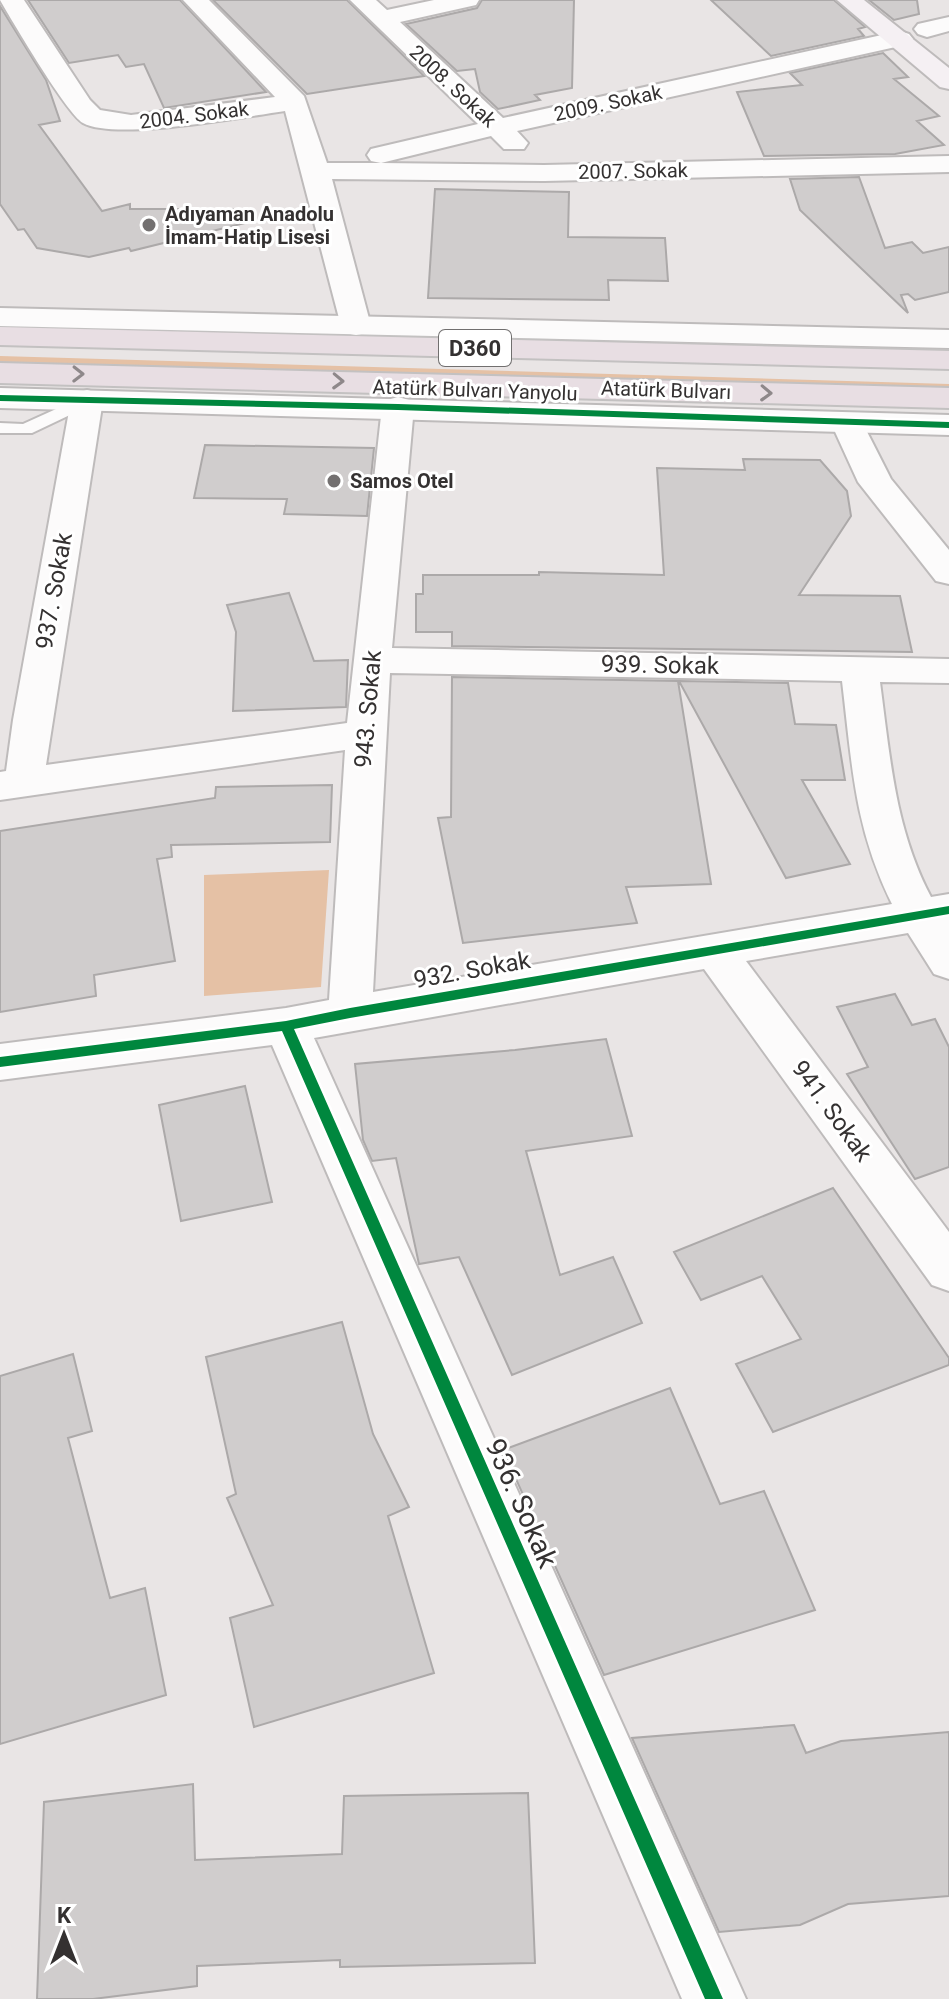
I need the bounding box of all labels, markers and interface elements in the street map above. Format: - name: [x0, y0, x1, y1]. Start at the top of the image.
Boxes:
- street label: 2008. Sokak: [405, 40, 502, 133]
- street label: 2009. Sokak: [552, 80, 665, 126]
- street label: 2004. Sokak: [138, 96, 251, 134]
- street label: 2007. Sokak: [578, 158, 689, 184]
- place label: Adıyaman Anadolu İmam-Hatip Lisesi: [165, 202, 334, 249]
- marker: Adıyaman Anadolu İmam-Hatip Lisesi: [140, 216, 158, 234]
- road number: D360: [439, 330, 511, 366]
- one-way arrow: [72, 366, 85, 383]
- one-way arrow: [332, 373, 345, 390]
- street label: Atatürk Bulvarı Yanyolu: [372, 374, 578, 406]
- street label: Atatürk Bulvarı: [600, 376, 732, 404]
- one-way arrow: [760, 384, 773, 402]
- place label: Samos Otel: [350, 469, 454, 493]
- marker: Samos Otel: [325, 472, 343, 490]
- street label: 937. Sokak: [30, 530, 78, 652]
- street label: 943. Sokak: [349, 648, 387, 769]
- street label: 939. Sokak: [601, 650, 720, 680]
- street label: 932. Sokak: [411, 946, 533, 994]
- street label: 941. Sokak: [786, 1055, 879, 1168]
- street label: 936. Sokak: [478, 1434, 565, 1574]
- north arrow: [24, 1895, 104, 1975]
- text: K: [57, 1903, 72, 1928]

